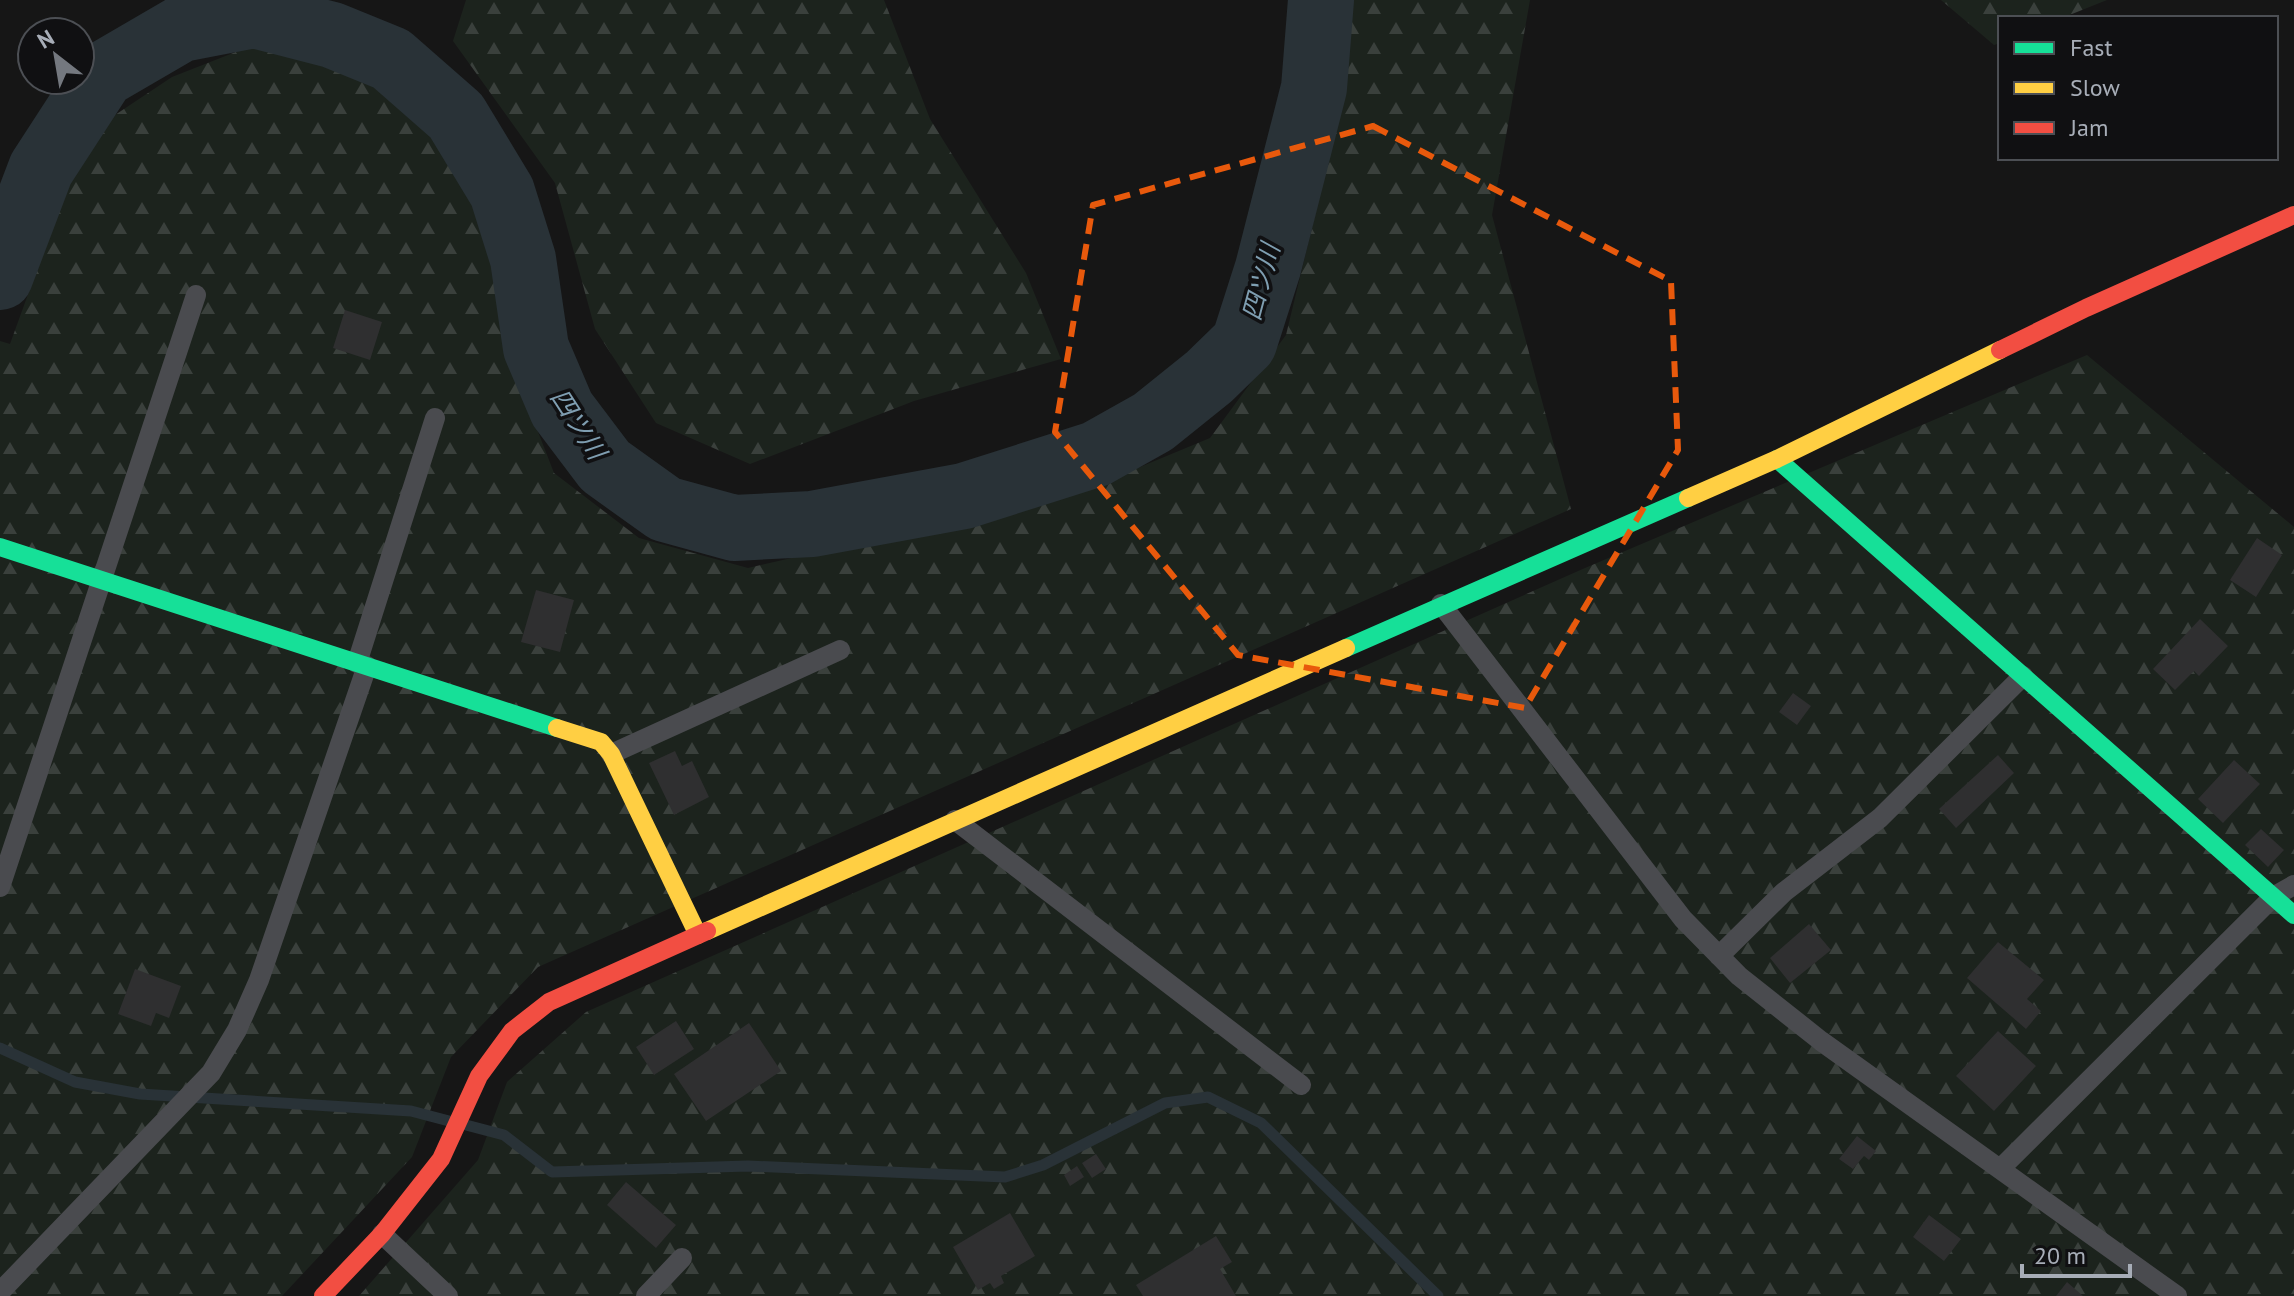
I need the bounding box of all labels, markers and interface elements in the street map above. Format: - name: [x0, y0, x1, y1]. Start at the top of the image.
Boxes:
- north arrow: [16, 16, 96, 96]
- legend: [1998, 16, 2278, 160]
- text: N: [32, 23, 59, 55]
- text: Fast: [2070, 32, 2113, 63]
- text: Slow: [2070, 72, 2120, 103]
- text: Jam: [2069, 112, 2108, 143]
- water label: 四ツ川: [1234, 237, 1287, 324]
- water label: 四ツ川: [543, 382, 615, 468]
- scale bar: [2022, 1228, 2130, 1278]
- text: 20 m: [2034, 1240, 2086, 1271]

